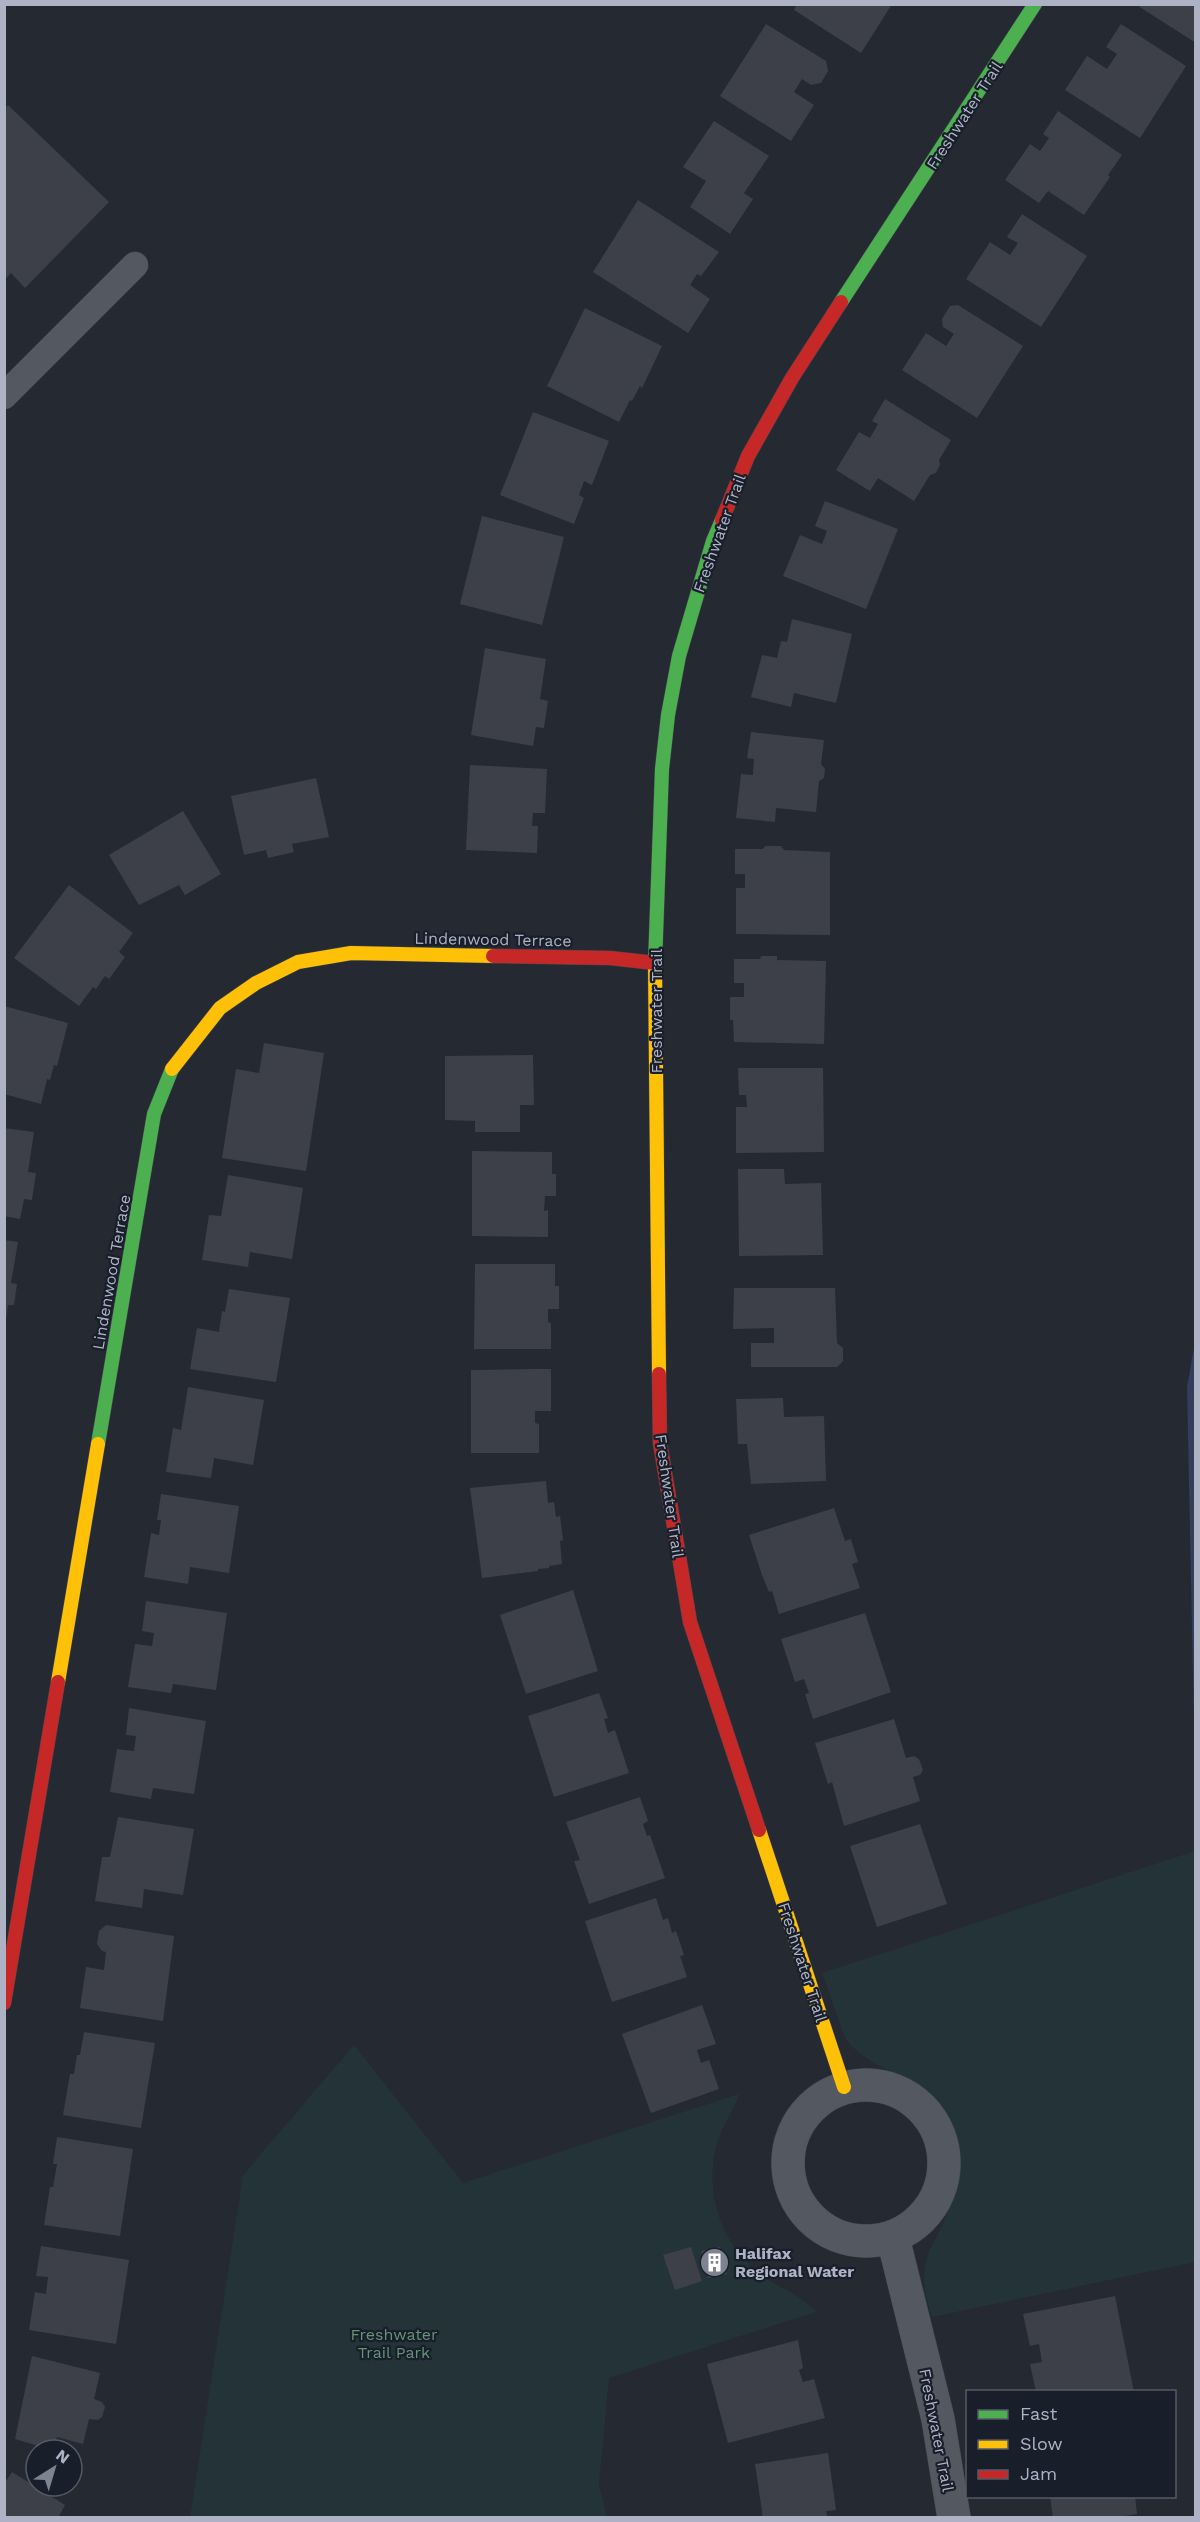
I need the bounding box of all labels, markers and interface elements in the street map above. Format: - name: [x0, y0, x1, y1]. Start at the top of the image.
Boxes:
- street label: Freshwater Trail: [922, 58, 1006, 173]
- street label: Freshwater Trail: [689, 471, 750, 595]
- street label: Lindenwood Terrace: [414, 929, 572, 950]
- street label: Freshwater Trail: [647, 948, 666, 1073]
- street label: Lindenwood Terrace: [88, 1193, 135, 1351]
- street label: Freshwater Trail: [651, 1433, 688, 1559]
- street label: Freshwater Trail: [774, 1900, 831, 2025]
- place label: Halifax Regional Water: [735, 2244, 854, 2281]
- building icon: Halifax Regional Water: [698, 2246, 730, 2278]
- park label: Freshwater Trail Park: [350, 2325, 438, 2362]
- street label: Freshwater Trail: [915, 2367, 958, 2493]
- legend: [966, 2390, 1176, 2498]
- text: Fast: [1020, 2403, 1058, 2424]
- text: Slow: [1020, 2433, 1063, 2454]
- north arrow: [24, 2438, 84, 2498]
- text: N: [52, 2445, 73, 2468]
- text: Jam: [1020, 2463, 1057, 2484]

